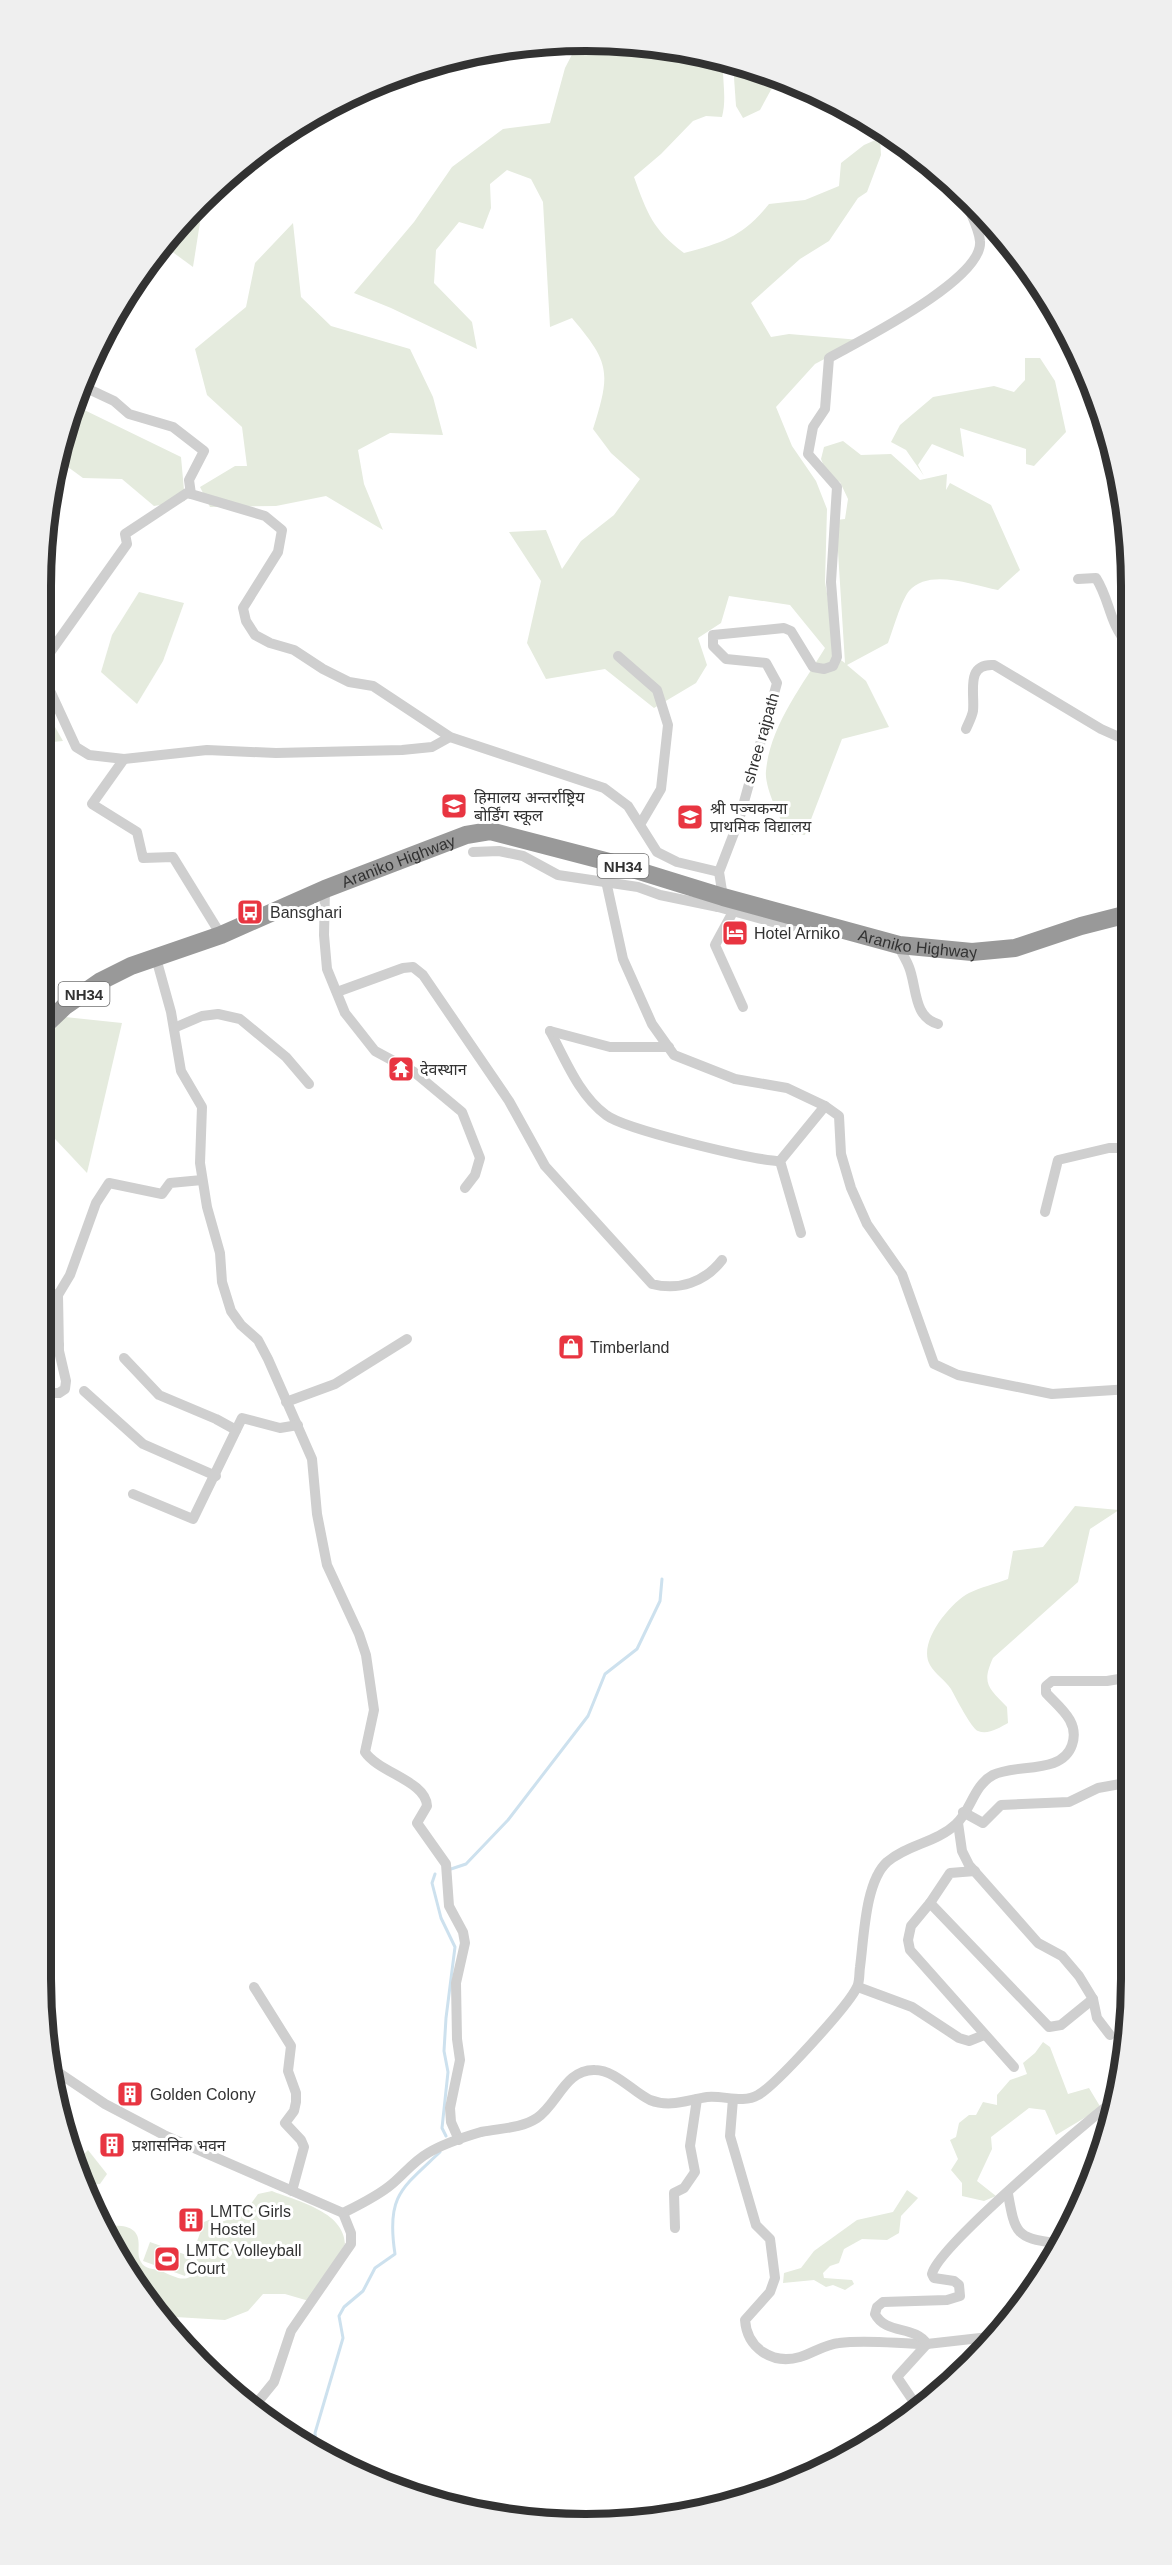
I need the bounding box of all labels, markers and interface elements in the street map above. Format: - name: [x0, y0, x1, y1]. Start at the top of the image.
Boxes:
- street label: shree rajpath: [740, 691, 782, 785]
- place label: हिमालय अन्तर्राष्ट्रिय बोर्डिंग स्कूल: [474, 788, 585, 826]
- school or university icon: हिमालय अन्तर्राष्ट्रिय बोर्डिंग स्कूल: [439, 791, 469, 821]
- place label: श्री पञ्चकन्या प्राथमिक विद्यालय: [710, 800, 812, 835]
- school or university icon: श्री पञ्चकन्या प्राथमिक विद्यालय: [675, 802, 705, 832]
- street label: Araniko Highway: [339, 832, 457, 890]
- road number: NH34: [598, 854, 648, 878]
- bus stop icon: Bansghari: [235, 897, 265, 927]
- place label: Bansghari: [270, 904, 342, 921]
- hotel icon: Hotel Arniko: [720, 918, 750, 948]
- place label: Hotel Arniko: [754, 925, 840, 942]
- street label: Araniko Highway: [857, 926, 978, 961]
- road number: NH34: [58, 982, 110, 1006]
- temple icon: देवस्थान: [386, 1054, 416, 1084]
- place label: देवस्थान: [420, 1060, 468, 1078]
- shop icon: Timberland: [556, 1332, 586, 1362]
- place label: Timberland: [590, 1339, 669, 1356]
- building icon: Golden Colony: [115, 2079, 145, 2109]
- place label: Golden Colony: [150, 2086, 256, 2103]
- building icon: प्रशासनिक भवन: [97, 2130, 127, 2160]
- place label: प्रशासनिक भवन: [132, 2137, 227, 2154]
- place label: LMTC Girls Hostel: [210, 2203, 291, 2238]
- building icon: LMTC Girls Hostel: [176, 2205, 206, 2235]
- place label: LMTC Volleyball Court: [186, 2242, 302, 2277]
- sports icon: LMTC Volleyball Court: [152, 2244, 182, 2274]

